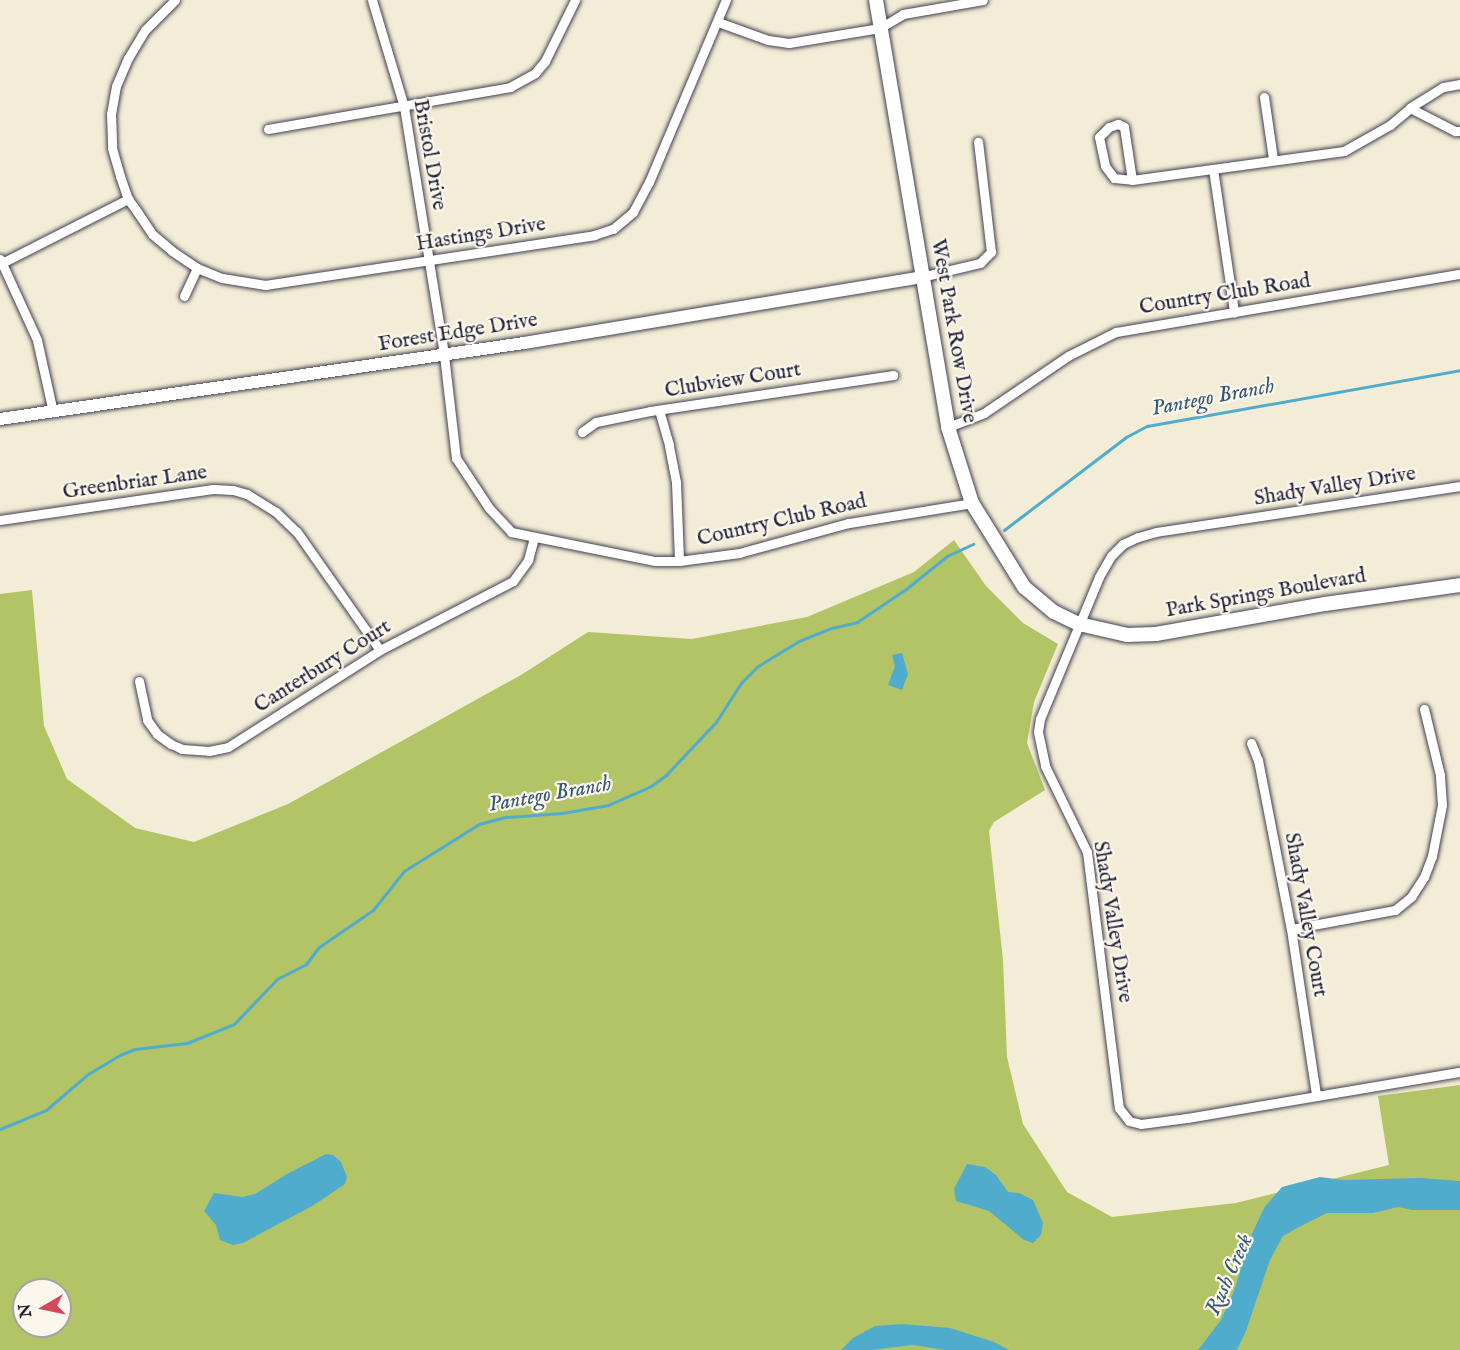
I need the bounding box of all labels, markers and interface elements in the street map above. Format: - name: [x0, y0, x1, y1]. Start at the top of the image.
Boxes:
- street label: Bristol Drive: [407, 98, 451, 212]
- street label: Hastings Drive: [414, 212, 548, 258]
- street label: West Park Row Drive: [924, 237, 982, 425]
- street label: Country Club Road: [1138, 269, 1312, 321]
- street label: Forest Edge Drive: [376, 308, 540, 358]
- street label: Clubview Court: [663, 358, 803, 404]
- water label: Pantego Branch: [1149, 373, 1277, 423]
- street label: Greenbriar Lane: [61, 460, 209, 506]
- street label: Shady Valley Drive: [1252, 462, 1418, 512]
- street label: Country Club Road: [695, 489, 869, 553]
- street label: Park Springs Boulevard: [1164, 564, 1368, 624]
- street label: Canterbury Court: [250, 615, 396, 719]
- water label: Pantego Branch: [486, 771, 614, 819]
- street label: Shady Valley Court: [1278, 831, 1332, 999]
- street label: Shady Valley Drive: [1087, 839, 1137, 1005]
- water label: Rush Creek: [1200, 1230, 1260, 1320]
- north arrow: [12, 1278, 72, 1338]
- text: N: [15, 1302, 37, 1319]

